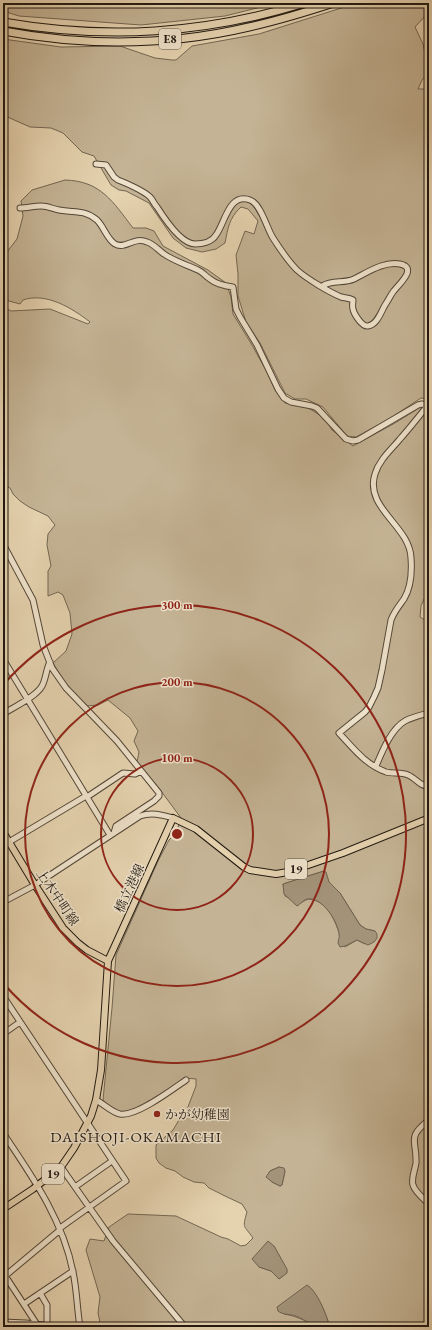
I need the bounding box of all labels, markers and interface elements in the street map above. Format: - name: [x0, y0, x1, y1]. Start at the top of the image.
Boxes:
- road number: E8: [159, 29, 181, 49]
- text: 300 m: [161, 597, 193, 613]
- text: 200 m: [161, 674, 193, 690]
- text: 100 m: [161, 750, 193, 766]
- centre of rings: [170, 827, 184, 841]
- road number: 19: [285, 859, 307, 879]
- street label: 橋立港線: [111, 861, 148, 915]
- street label: 上木中町線: [32, 866, 83, 929]
- place label: かが幼稚園: [165, 1106, 230, 1123]
- marker: かが幼稚園: [152, 1109, 162, 1119]
- district label: DAISHOJI-OKAMACHI: [50, 1127, 222, 1146]
- road number: 19: [42, 1164, 64, 1184]

